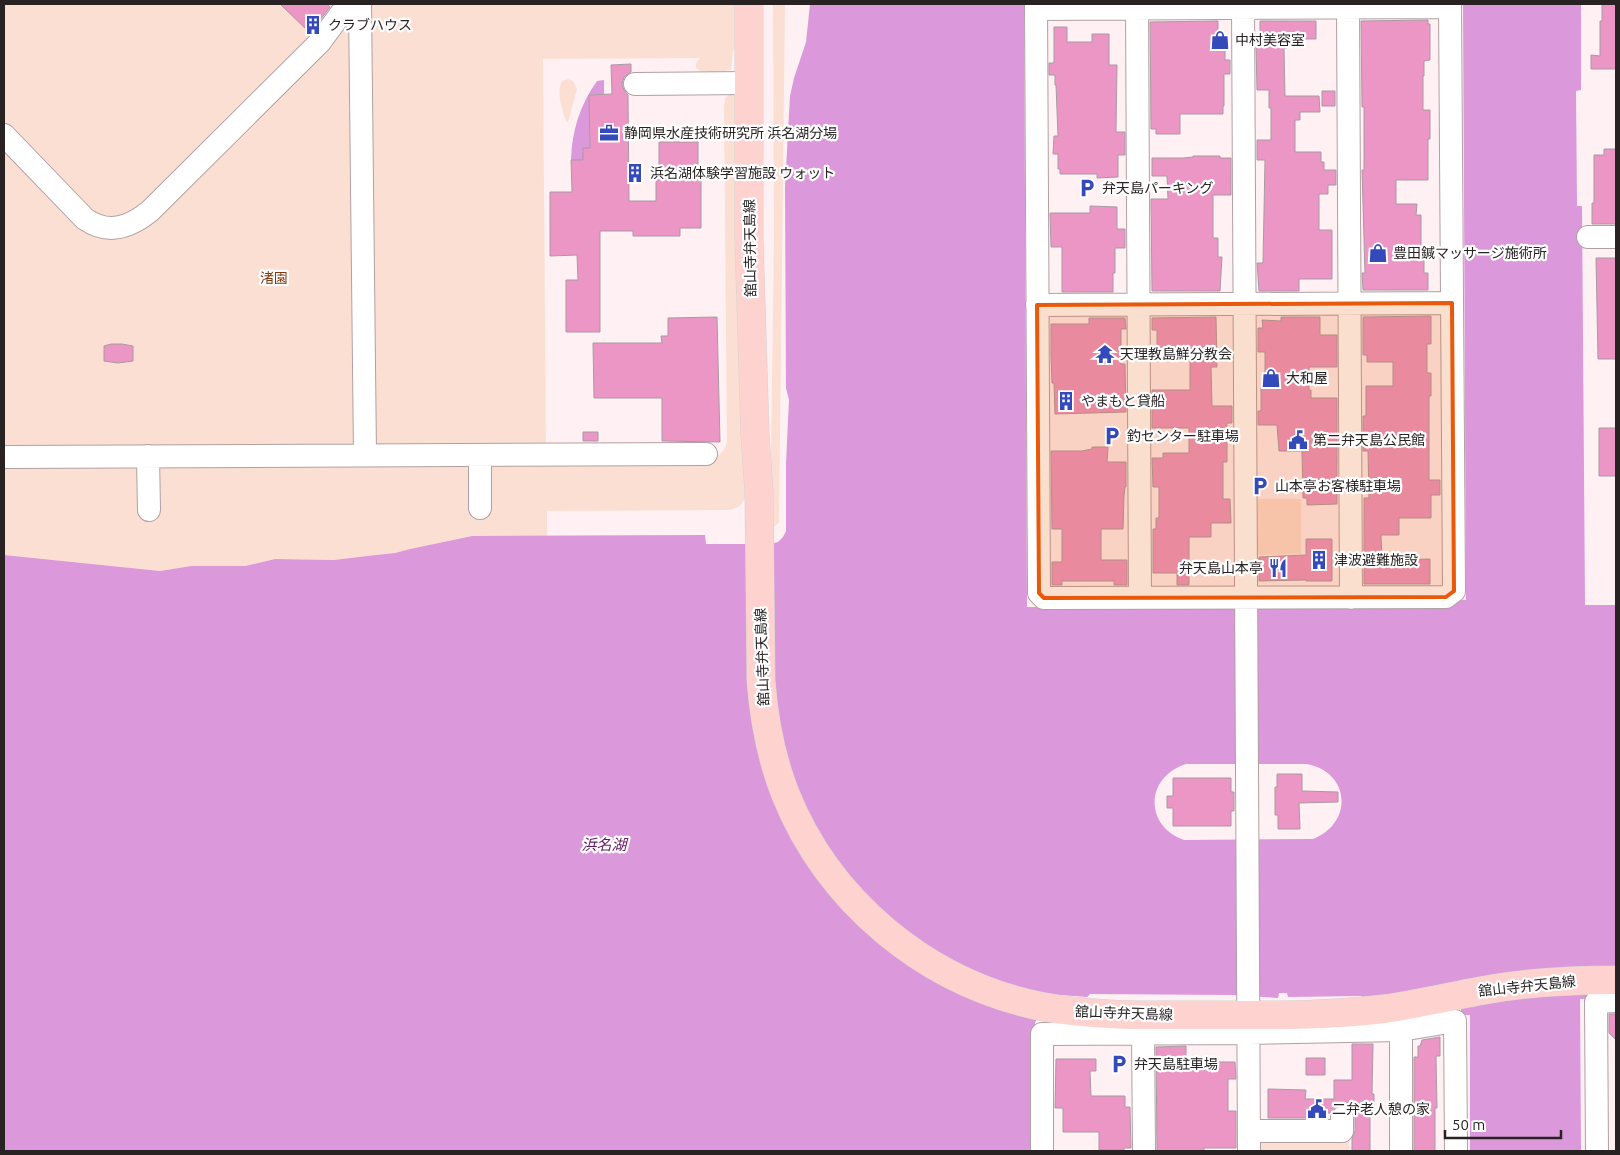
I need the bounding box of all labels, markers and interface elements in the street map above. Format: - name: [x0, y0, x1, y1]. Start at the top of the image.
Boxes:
- building icon: クラブハウス: [302, 14, 324, 36]
- place label: クラブハウス: [328, 17, 412, 33]
- shop icon: 中村美容室: [1209, 29, 1231, 51]
- place label: 中村美容室: [1235, 32, 1305, 48]
- office icon: 静岡県水産技術研究所 浜名湖分場: [598, 122, 620, 144]
- place label: 静岡県水産技術研究所 浜名湖分場: [624, 125, 837, 141]
- building icon: 浜名湖体験学習施設 ウォット: [624, 162, 646, 184]
- place label: 浜名湖体験学習施設 ウォット: [650, 165, 835, 181]
- parking icon: 弁天島パーキング: [1076, 177, 1098, 199]
- place label: 弁天島パーキング: [1102, 180, 1214, 196]
- street label: 舘山寺弁天島線: [741, 199, 759, 297]
- shop icon: 豊田鍼マッサージ施術所: [1367, 242, 1389, 264]
- place label: 豊田鍼マッサージ施術所: [1393, 245, 1547, 261]
- park label: 渚園: [260, 270, 288, 286]
- temple icon: 天理教島鮮分教会: [1094, 343, 1116, 365]
- place label: 天理教島鮮分教会: [1120, 346, 1232, 362]
- shop icon: 大和屋: [1260, 367, 1282, 389]
- place label: 大和屋: [1286, 370, 1328, 386]
- building icon: やまもと貸船: [1055, 390, 1077, 412]
- place label: やまもと貸船: [1081, 393, 1165, 409]
- parking icon: 釣センター駐車場: [1101, 425, 1123, 447]
- place label: 釣センター駐車場: [1127, 428, 1239, 444]
- public building icon: 第二弁天島公民館: [1287, 429, 1309, 451]
- place label: 第二弁天島公民館: [1313, 432, 1425, 448]
- parking icon: 山本亭お客様駐車場: [1249, 475, 1271, 497]
- place label: 山本亭お客様駐車場: [1275, 478, 1401, 494]
- building icon: 津波避難施設: [1308, 549, 1330, 571]
- place label: 津波避難施設: [1334, 552, 1418, 568]
- restaurant icon: 弁天島山本亭: [1267, 557, 1289, 579]
- place label: 弁天島山本亭: [1179, 560, 1263, 576]
- street label: 舘山寺弁天島線: [752, 608, 772, 706]
- water label: 浜名湖: [581, 836, 628, 853]
- street label: 舘山寺弁天島線: [1477, 973, 1577, 999]
- street label: 舘山寺弁天島線: [1075, 1003, 1173, 1023]
- parking icon: 弁天島駐車場: [1108, 1053, 1130, 1075]
- place label: 弁天島駐車場: [1134, 1056, 1218, 1072]
- public building icon: 二弁老人憩の家: [1306, 1098, 1328, 1120]
- place label: 二弁老人憩の家: [1332, 1101, 1430, 1117]
- scale bar: [1445, 1108, 1561, 1140]
- text: 50 m: [1452, 1116, 1485, 1133]

